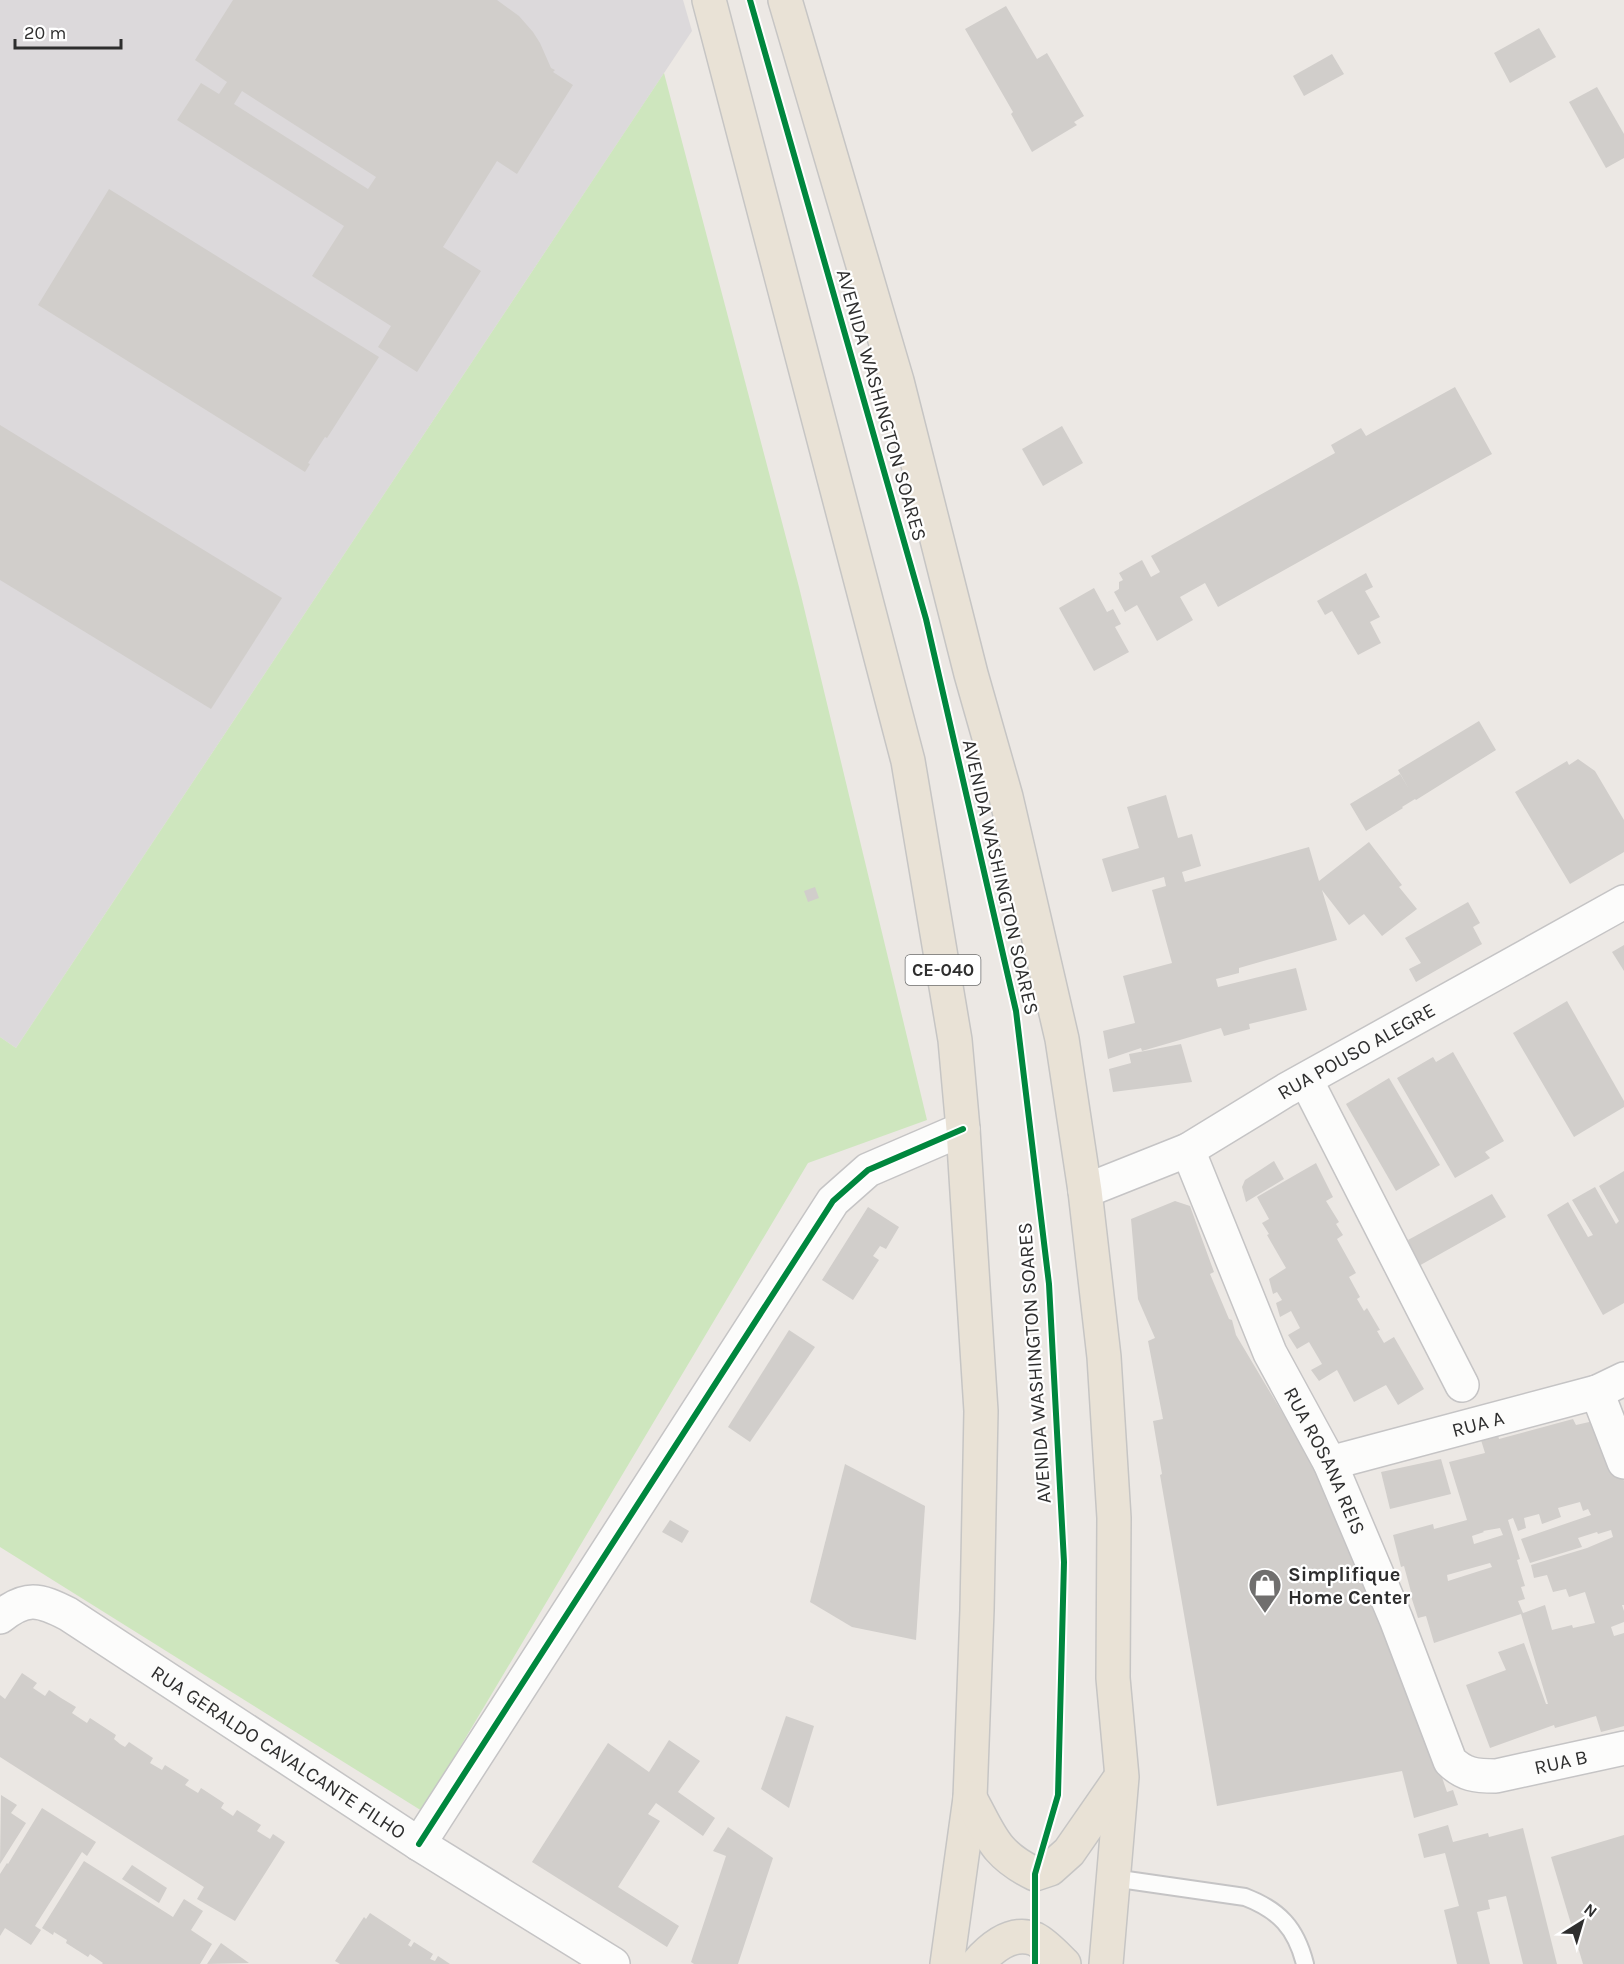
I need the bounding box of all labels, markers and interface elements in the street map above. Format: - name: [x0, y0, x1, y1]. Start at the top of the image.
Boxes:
- scale bar: [15, 12, 122, 50]
- text: 20 m: [24, 22, 66, 44]
- street label: AVENIDA WASHINGTON SOARES: [832, 266, 931, 544]
- street label: AVENIDA WASHINGTON SOARES: [958, 737, 1043, 1017]
- road number: CE-040: [906, 955, 980, 985]
- street label: RUA POUSO ALEGRE: [1273, 998, 1439, 1105]
- street label: AVENIDA WASHINGTON SOARES: [1013, 1222, 1056, 1504]
- street label: RUA ROSANA REIS: [1279, 1383, 1370, 1538]
- street label: RUA A: [1449, 1406, 1507, 1442]
- place label: Simplifique Home Center: [1288, 1563, 1410, 1609]
- shop icon: Simplifique Home Center: [1247, 1567, 1283, 1614]
- street label: RUA GERALDO CAVALCANTE FILHO: [147, 1661, 410, 1844]
- street label: RUA B: [1532, 1745, 1590, 1779]
- north arrow: [1552, 1892, 1612, 1952]
- text: N: [1580, 1899, 1601, 1921]

